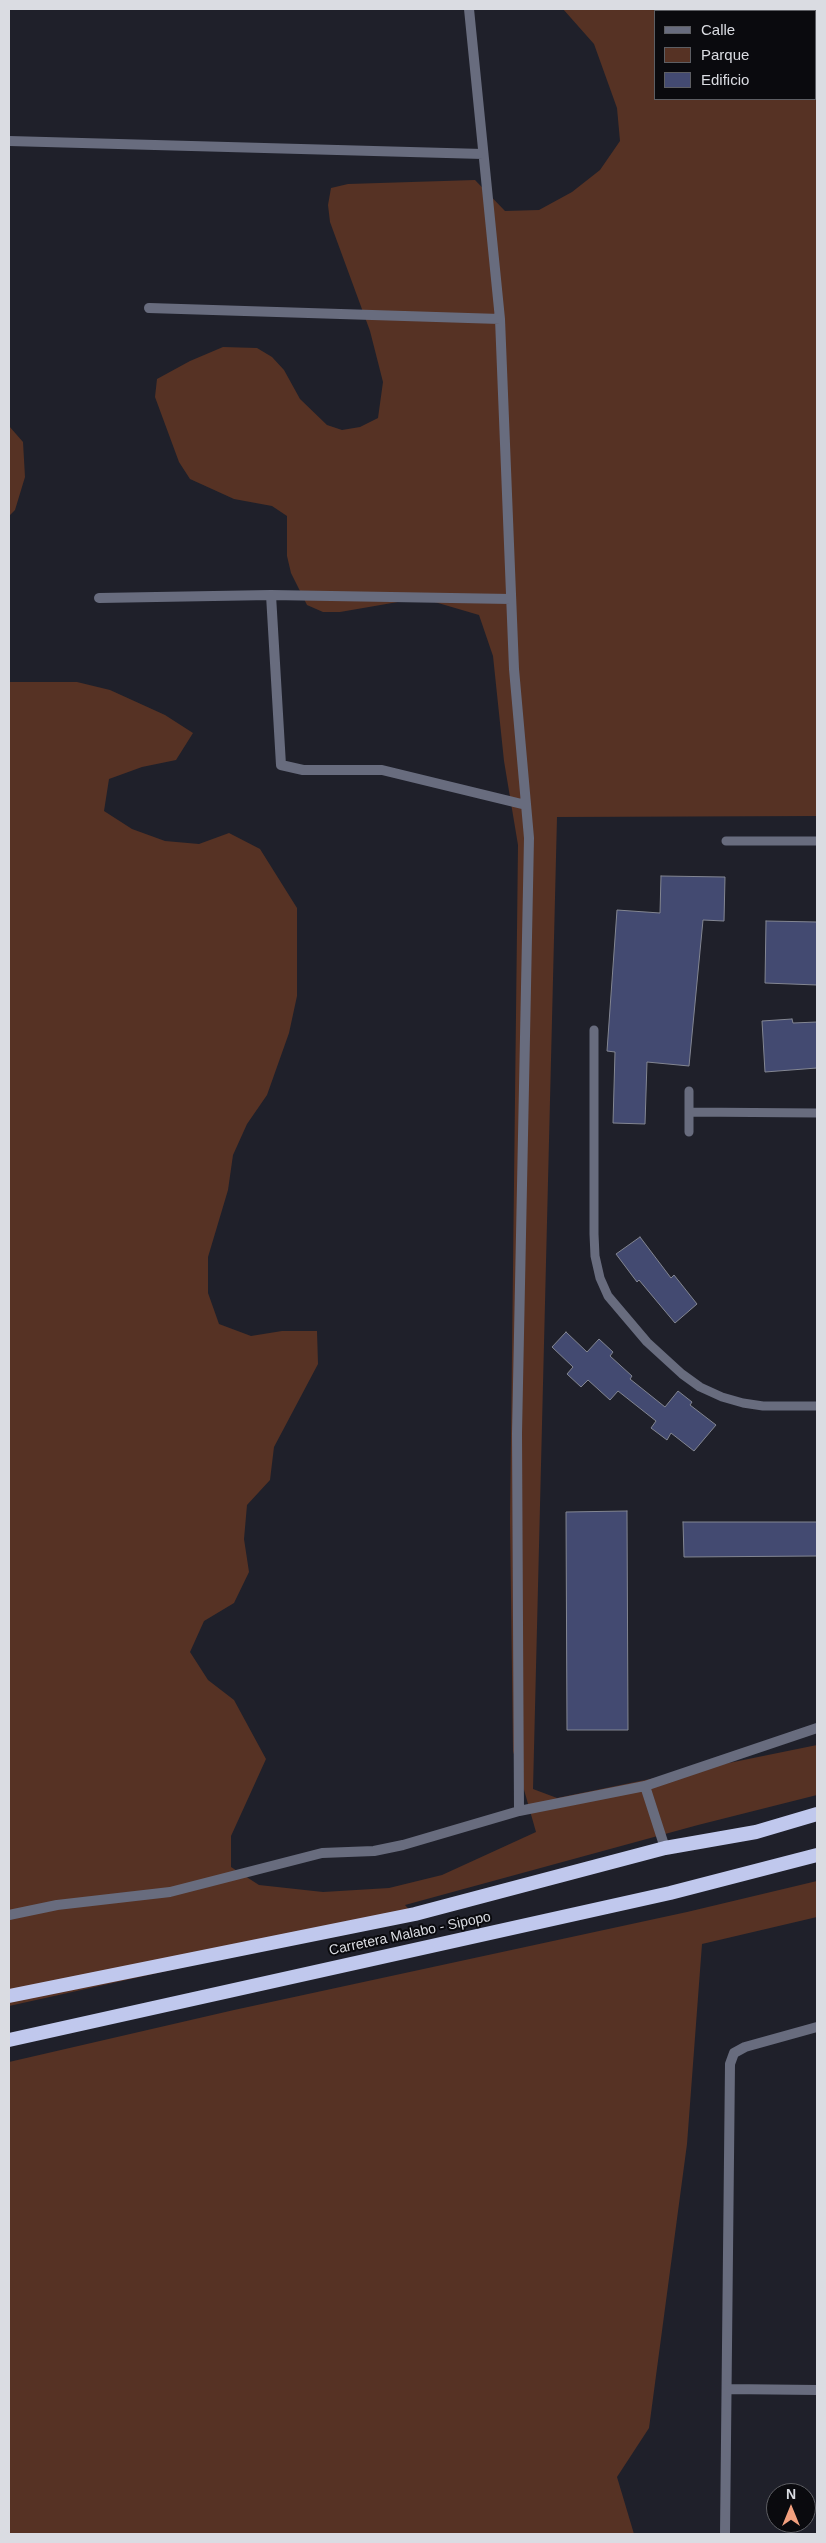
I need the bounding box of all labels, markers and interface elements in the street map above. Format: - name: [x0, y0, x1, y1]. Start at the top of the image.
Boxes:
- legend: [654, 10, 816, 100]
- text: Calle: [701, 21, 735, 38]
- text: Parque: [701, 46, 749, 63]
- text: Edificio: [701, 71, 749, 88]
- street label: Carretera Malabo - Sipopo: [328, 1909, 492, 1959]
- north arrow: [766, 2483, 816, 2533]
- text: N: [786, 2486, 796, 2502]

